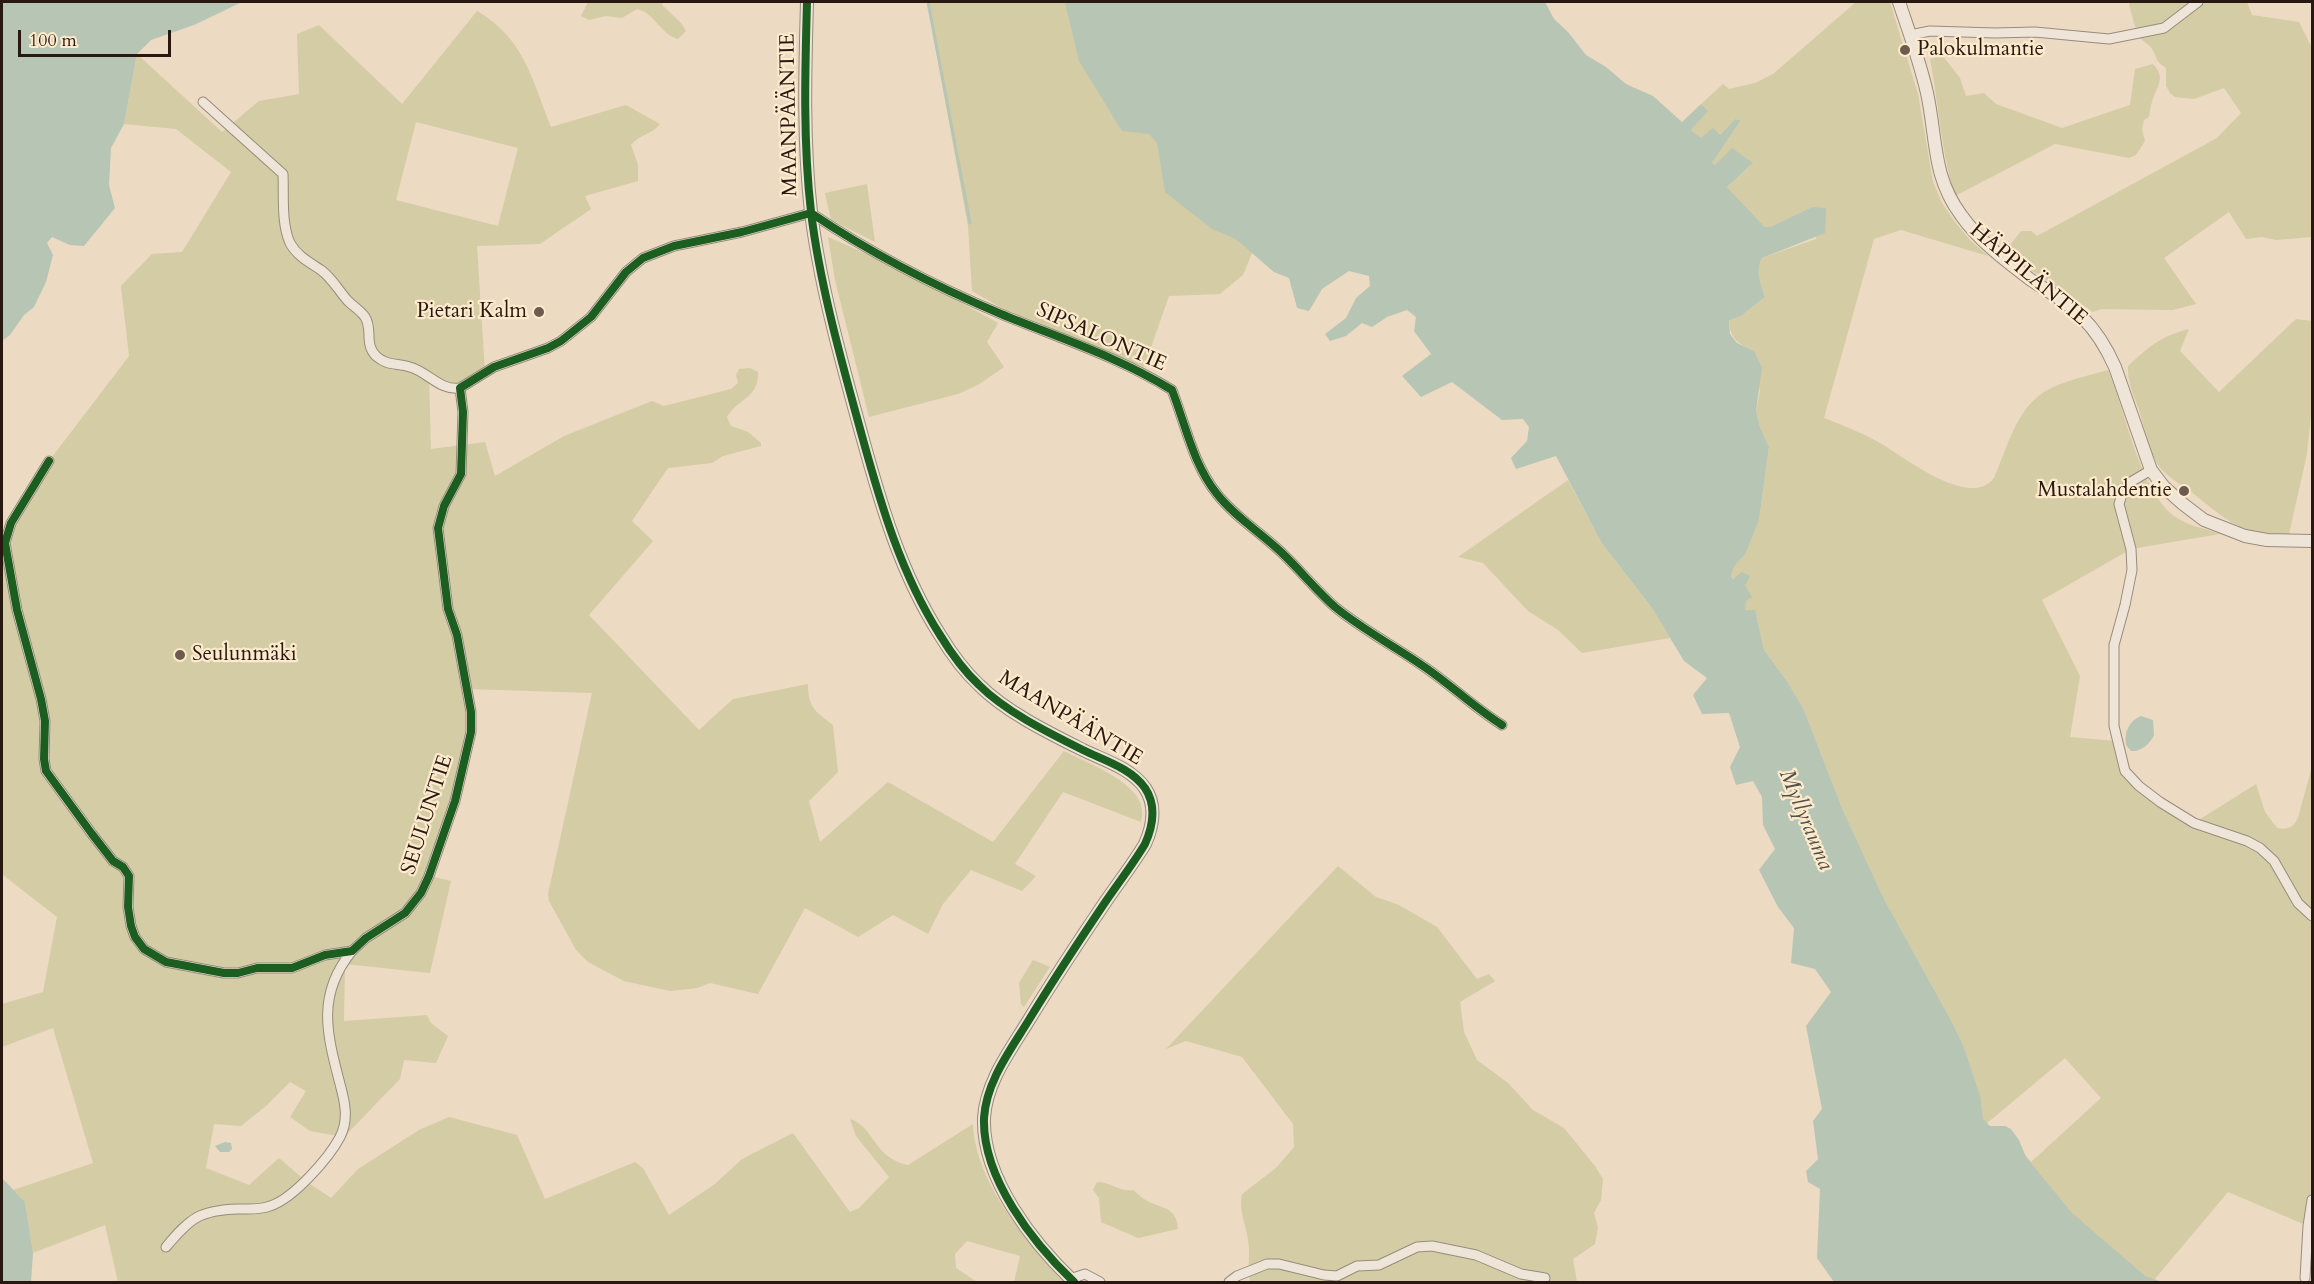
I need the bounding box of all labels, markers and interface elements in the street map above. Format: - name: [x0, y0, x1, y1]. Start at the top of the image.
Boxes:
- scale bar: [21, 18, 174, 56]
- text: 100 m: [29, 28, 77, 53]
- street label: MAANPÄÄNTIE: [776, 33, 804, 197]
- place label: Palokulmantie: [1917, 37, 2044, 63]
- marker: Palokulmantie: [1898, 43, 1912, 57]
- street label: HÄPPILÄNTIE: [1964, 219, 2092, 331]
- street label: SIPSALONTIE: [1032, 298, 1170, 378]
- place label: Pietari Kalm: [416, 299, 527, 325]
- marker: Pietari Kalm: [532, 305, 546, 319]
- place label: Mustalahdentie: [2037, 478, 2172, 504]
- marker: Mustalahdentie: [2177, 484, 2191, 498]
- place label: Seulunmäki: [192, 642, 297, 668]
- marker: Seulunmäki: [173, 648, 187, 662]
- street label: MAANPÄÄNTIE: [994, 666, 1146, 772]
- street label: SEULUNTIE: [397, 752, 459, 878]
- water label: Myllyrauma: [1772, 766, 1838, 874]

